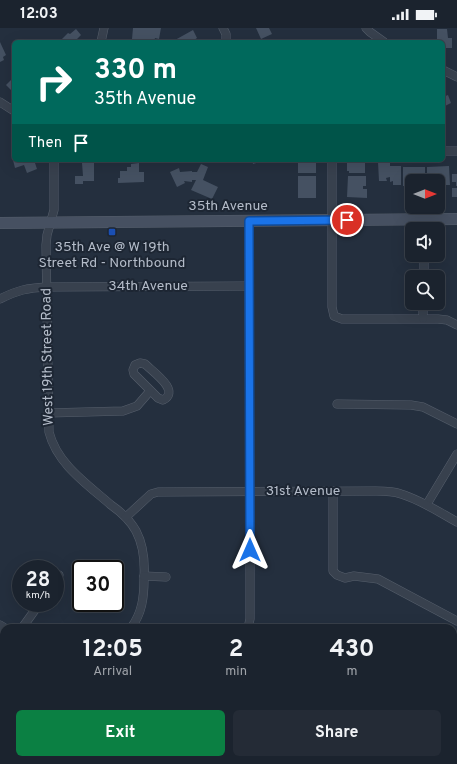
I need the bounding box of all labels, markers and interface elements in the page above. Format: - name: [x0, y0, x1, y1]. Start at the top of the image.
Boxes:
- text: 12:03: [20, 5, 58, 24]
- text: 330 m: [94, 53, 177, 89]
- icon: right: [28, 56, 80, 108]
- text: 35th Avenue: [94, 88, 196, 111]
- icon: arrive: [70, 132, 92, 154]
- text: Then: [28, 134, 62, 153]
- north arrow: [405, 174, 445, 214]
- map controls: [405, 174, 445, 310]
- street label: 35th Avenue: [188, 198, 268, 215]
- pin: [330, 203, 364, 237]
- icon: arrive: [336, 209, 358, 231]
- button: sound: [405, 222, 445, 262]
- marker: 35th Ave @ W 19th Street Rd - Northbound: [107, 227, 117, 237]
- place label: 35th Ave @ W 19th Street Rd - Northbound: [39, 239, 185, 272]
- button: search: [405, 270, 445, 310]
- street label: 34th Avenue: [108, 278, 188, 295]
- street label: West 19th Street Road: [38, 288, 58, 426]
- street label: 31st Avenue: [266, 483, 340, 500]
- position arrow: [229, 529, 271, 571]
- speed limit sign: 30: [72, 560, 124, 612]
- text: 28: [26, 568, 50, 594]
- text: km/h: [26, 589, 50, 602]
- text: 12:05: [82, 635, 143, 665]
- text: 2: [229, 635, 244, 665]
- text: 430: [329, 635, 375, 665]
- text: Arrival: [93, 664, 132, 680]
- text: min: [225, 664, 247, 680]
- text: m: [346, 664, 357, 680]
- button: Exit: [16, 710, 225, 756]
- button: Share: [233, 710, 441, 756]

